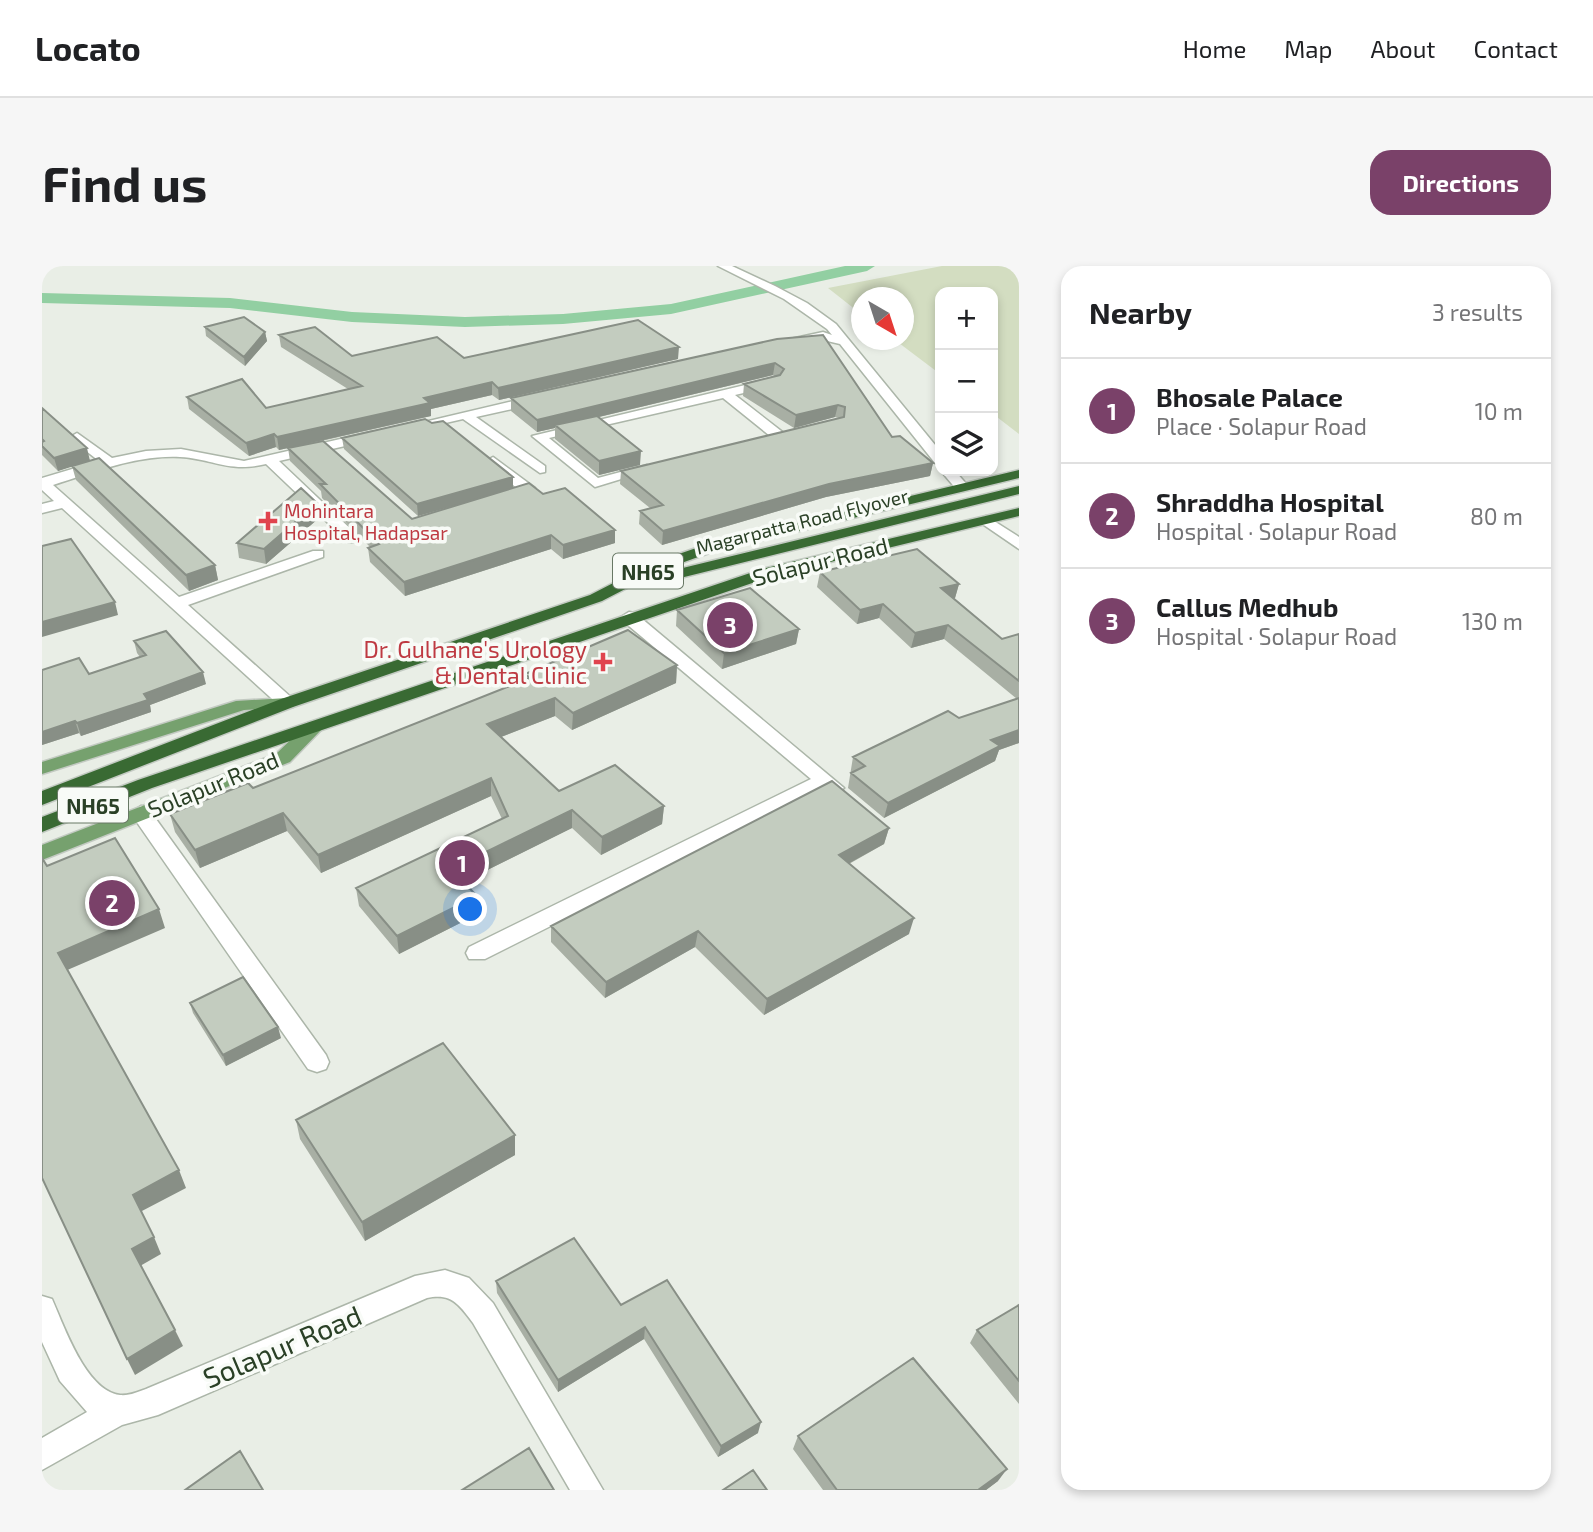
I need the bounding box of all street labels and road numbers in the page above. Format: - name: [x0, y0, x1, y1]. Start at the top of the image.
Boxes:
- street label: Magarpatta Road Flyover: [693, 483, 911, 559]
- street label: Solapur Road: [749, 531, 891, 591]
- road number: NH65: [613, 554, 683, 588]
- street label: Solapur Road: [143, 745, 283, 823]
- road number: NH65: [58, 788, 128, 822]
- street label: Solapur Road: [198, 1297, 366, 1395]

